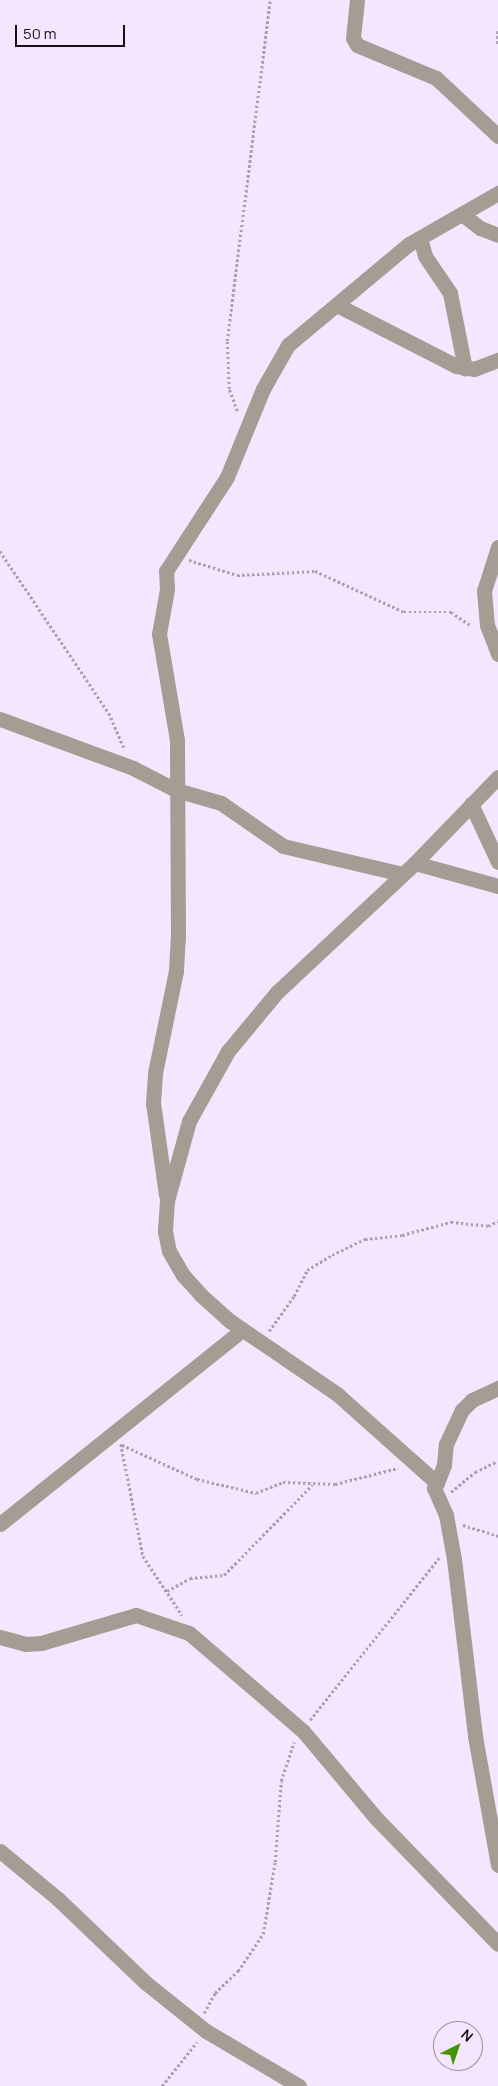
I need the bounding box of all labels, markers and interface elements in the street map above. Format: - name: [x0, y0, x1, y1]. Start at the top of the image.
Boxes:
- scale bar: [18, 15, 128, 47]
- text: 50 m: [23, 23, 57, 44]
- north arrow: [433, 2021, 483, 2071]
- text: N: [457, 2025, 478, 2046]

